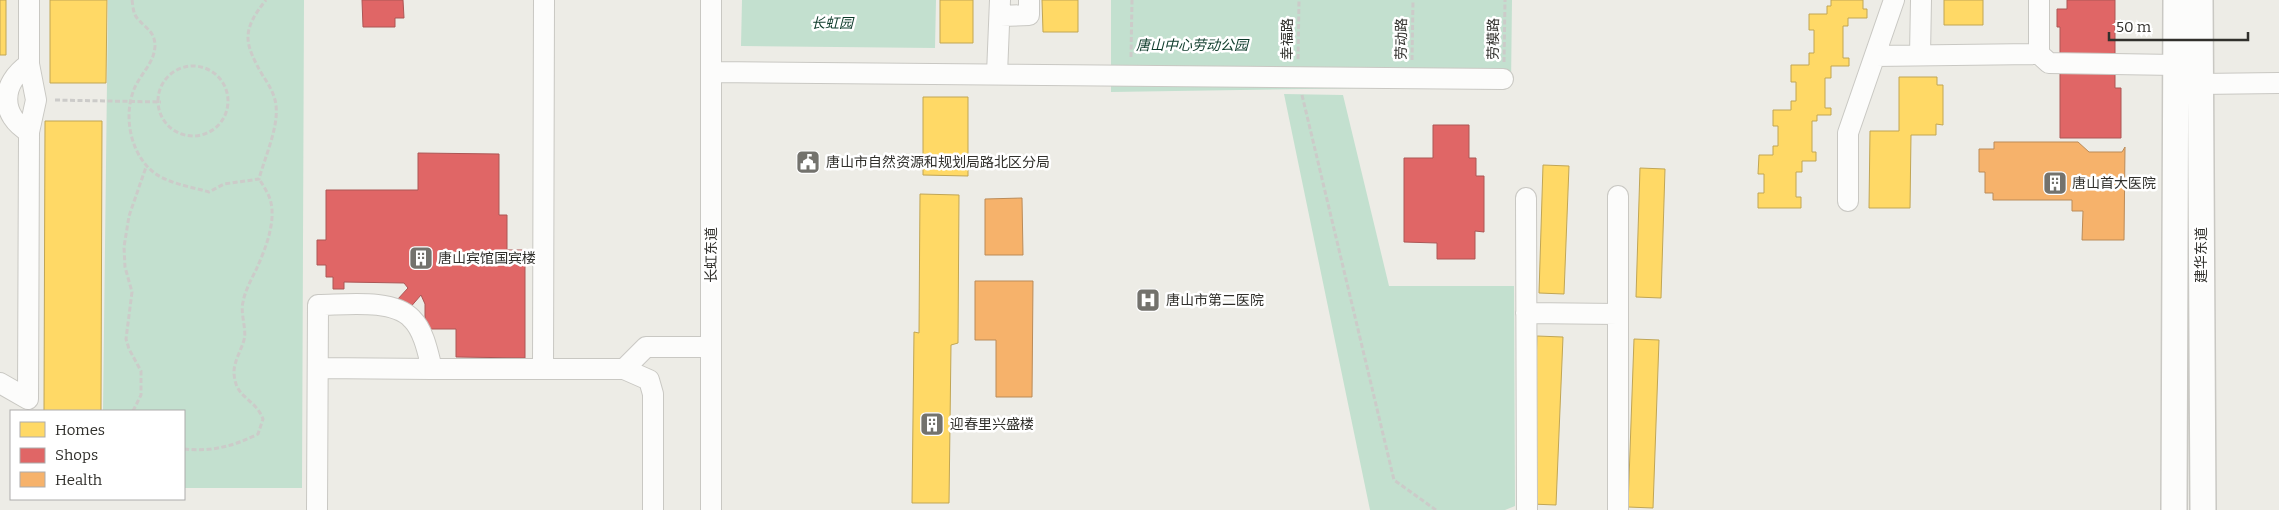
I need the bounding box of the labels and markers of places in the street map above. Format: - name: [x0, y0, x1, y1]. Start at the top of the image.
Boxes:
- public building icon: 唐山市自然资源和规划局路北区分局: [795, 149, 821, 175]
- place label: 唐山市自然资源和规划局路北区分局: [826, 154, 1050, 171]
- building icon: 唐山首大医院: [2042, 170, 2068, 196]
- place label: 唐山首大医院: [2072, 175, 2156, 192]
- building icon: 唐山宾馆国宾楼: [408, 245, 434, 271]
- place label: 唐山宾馆国宾楼: [438, 250, 536, 267]
- hospital icon: 唐山市第二医院: [1135, 287, 1161, 313]
- place label: 唐山市第二医院: [1166, 292, 1264, 309]
- building icon: 迎春里兴盛楼: [919, 411, 945, 437]
- place label: 迎春里兴盛楼: [950, 416, 1034, 433]

